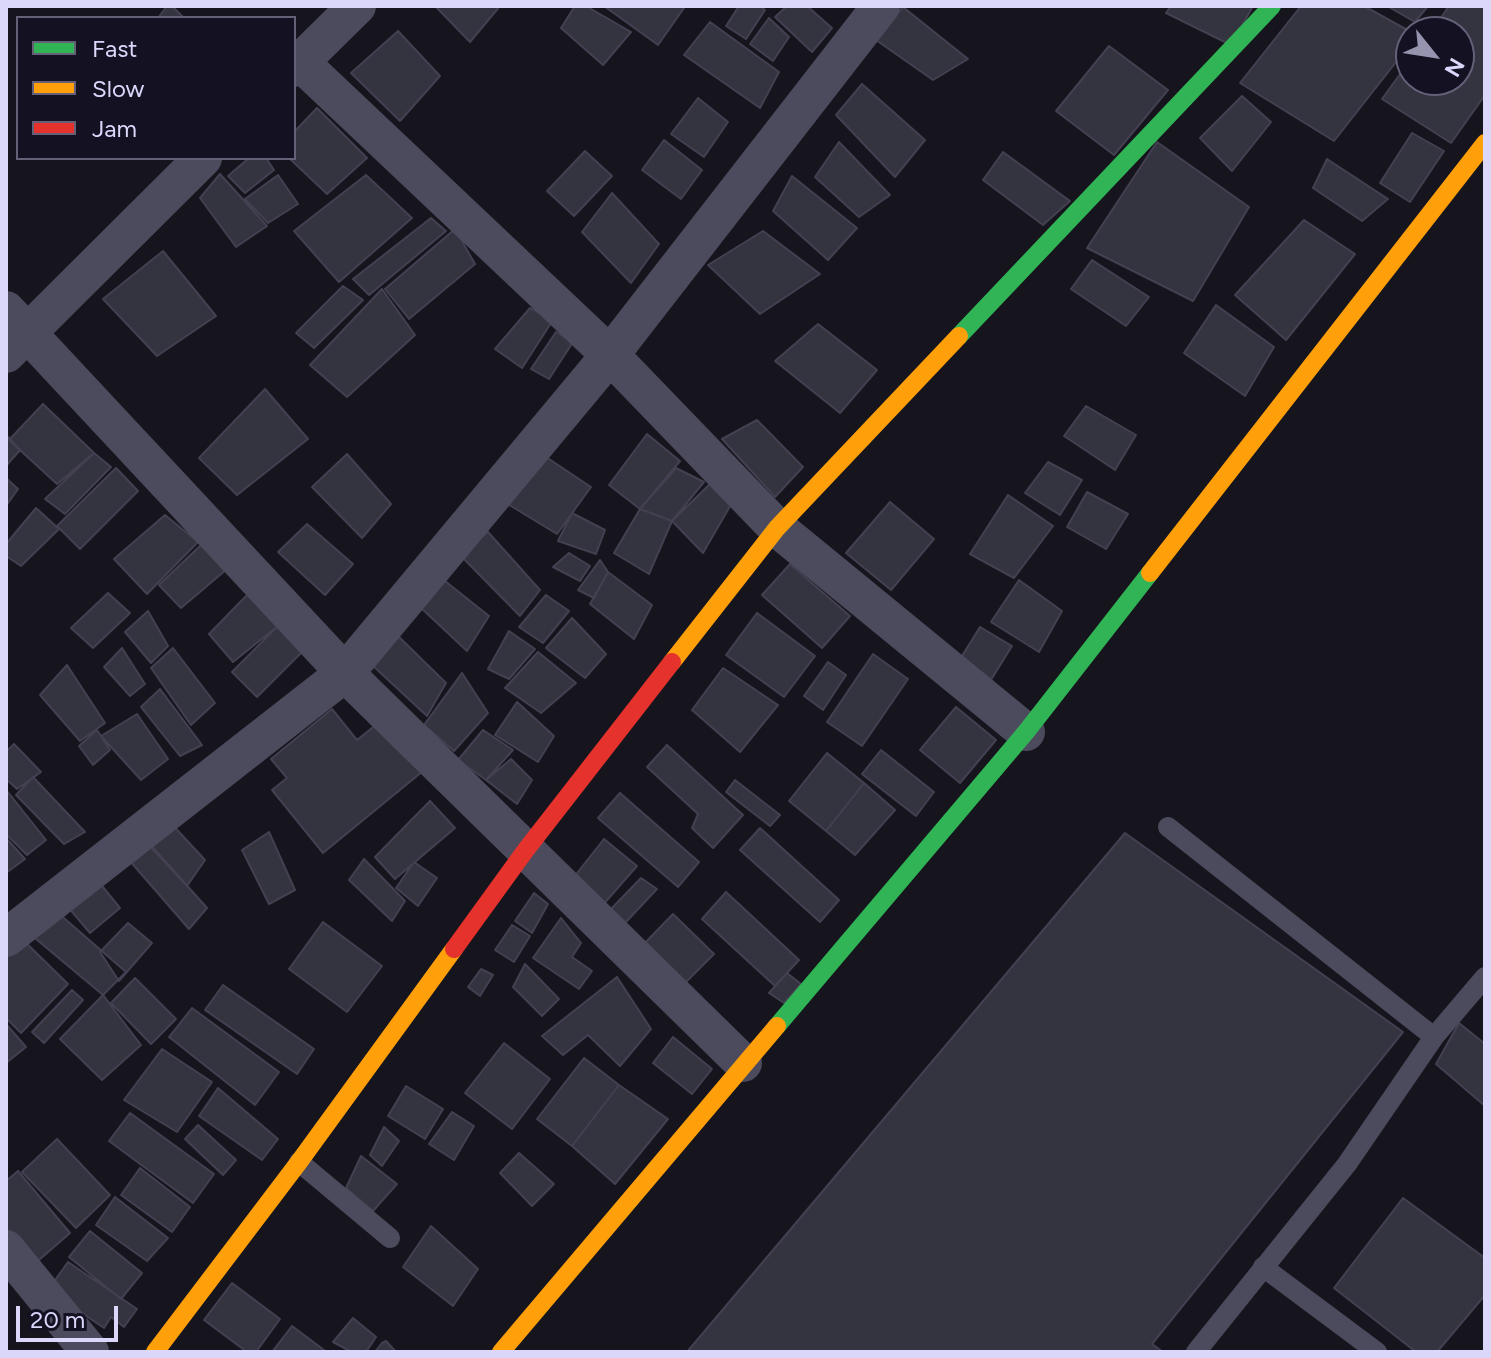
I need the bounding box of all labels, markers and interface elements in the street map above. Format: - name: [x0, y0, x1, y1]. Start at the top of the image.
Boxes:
- legend: [16, 16, 296, 160]
- north arrow: [1395, 16, 1475, 96]
- text: Fast: [92, 34, 137, 63]
- text: N: [1439, 53, 1470, 81]
- text: Slow: [92, 74, 144, 103]
- text: Jam: [92, 114, 137, 143]
- scale bar: [20, 1290, 122, 1340]
- text: 20 m: [30, 1305, 85, 1334]

